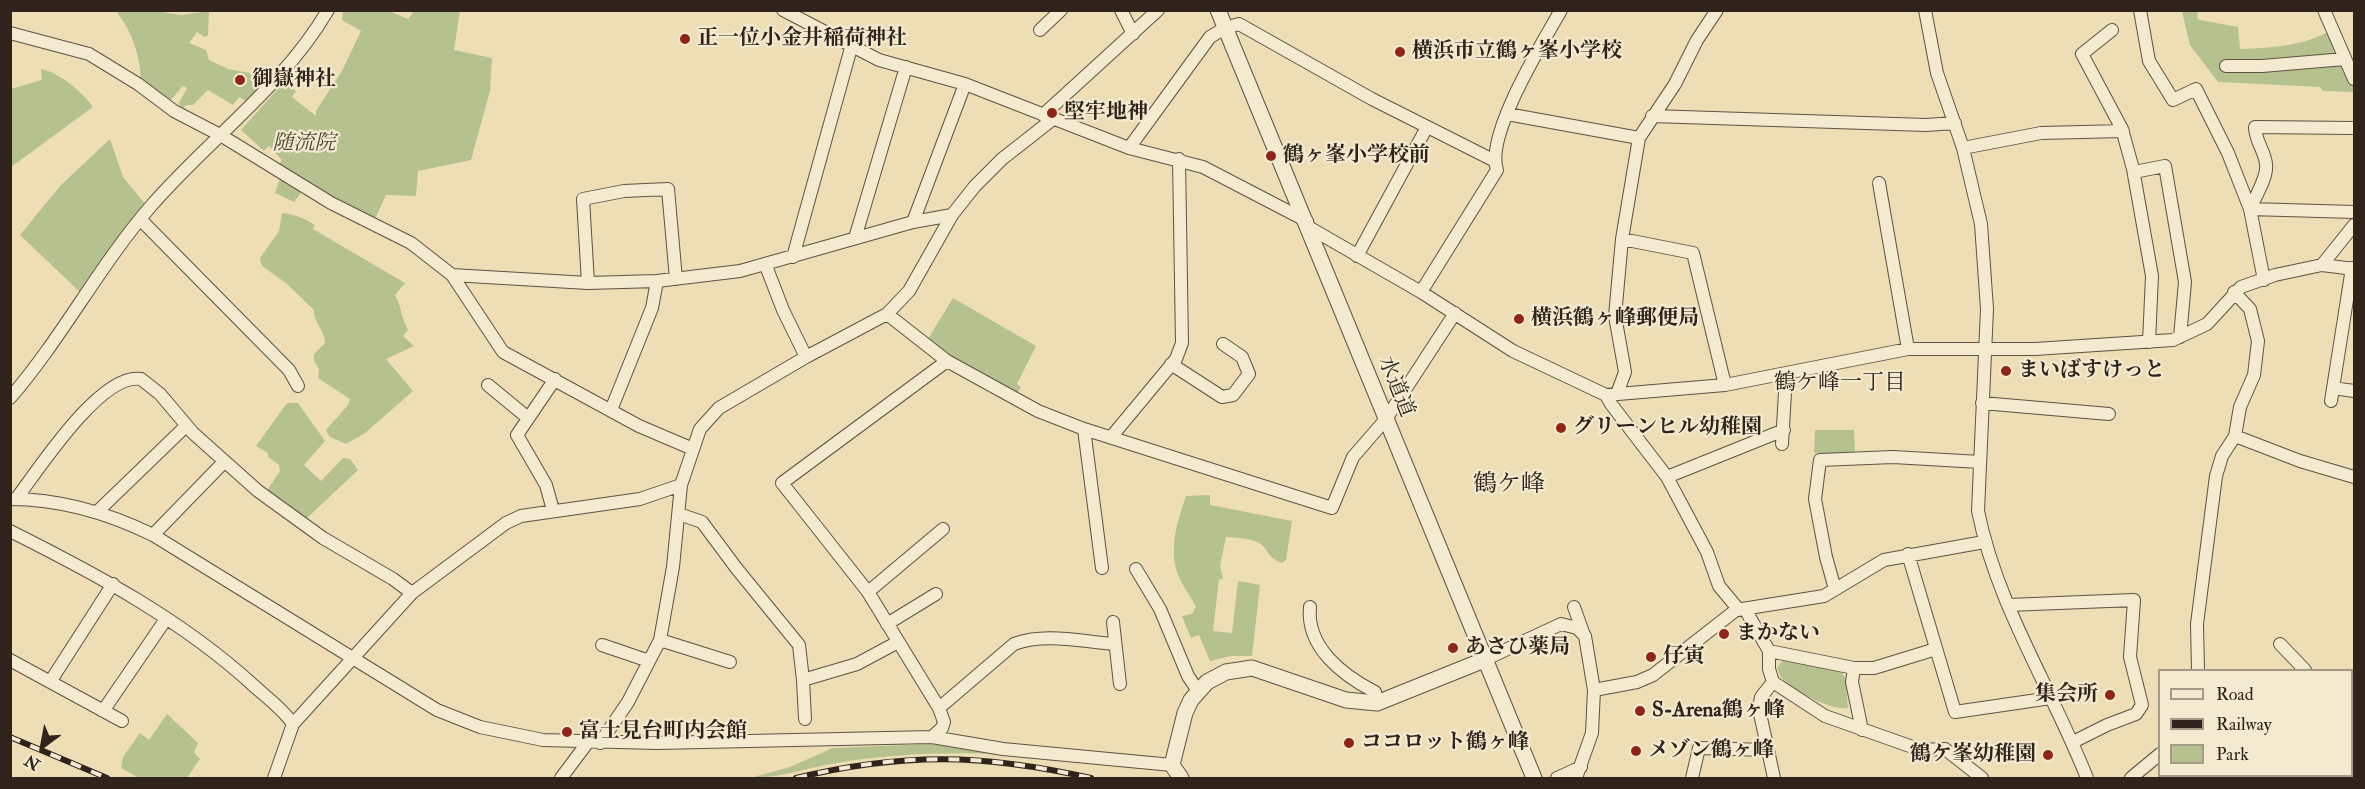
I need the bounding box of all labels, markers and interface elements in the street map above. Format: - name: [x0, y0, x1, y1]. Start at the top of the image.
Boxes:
- place label: 正一位小金井稲荷神社: [697, 26, 907, 52]
- marker: 正一位小金井稲荷神社: [678, 32, 692, 46]
- place label: 横浜市立鶴ヶ峯小学校: [1412, 39, 1622, 65]
- marker: 横浜市立鶴ヶ峯小学校: [1393, 45, 1407, 59]
- place label: 御嶽神社: [252, 67, 336, 93]
- marker: 御嶽神社: [233, 73, 247, 87]
- place label: 堅牢地神: [1064, 100, 1148, 126]
- marker: 堅牢地神: [1045, 106, 1059, 120]
- park label: 随流院: [273, 131, 335, 157]
- place label: 鶴ヶ峯小学校前: [1283, 143, 1430, 169]
- marker: 鶴ヶ峯小学校前: [1264, 149, 1278, 163]
- place label: 横浜鶴ヶ峰郵便局: [1531, 306, 1699, 332]
- marker: 横浜鶴ヶ峰郵便局: [1512, 312, 1526, 326]
- street label: 水道道: [1372, 353, 1418, 421]
- place label: まいばすけっと: [2018, 358, 2165, 384]
- marker: まいばすけっと: [1999, 364, 2013, 378]
- district label: 鶴ケ峰一丁目: [1774, 371, 1906, 397]
- place label: グリーンヒル幼稚園: [1573, 415, 1762, 441]
- marker: グリーンヒル幼稚園: [1554, 421, 1568, 435]
- district label: 鶴ケ峰: [1473, 472, 1545, 500]
- place label: まかない: [1736, 621, 1820, 647]
- marker: まかない: [1717, 627, 1731, 641]
- place label: あさひ薬局: [1465, 635, 1570, 661]
- marker: あさひ薬局: [1446, 641, 1460, 655]
- place label: 仔寅: [1663, 644, 1705, 670]
- marker: 仔寅: [1644, 650, 1658, 664]
- legend: [2158, 669, 2353, 777]
- place label: 集会所: [2035, 682, 2098, 708]
- text: Road: [2216, 683, 2254, 706]
- marker: 集会所: [2103, 688, 2117, 702]
- place label: S-Arena鶴ヶ峰: [1652, 698, 1785, 724]
- marker: S-Arena鶴ヶ峰: [1633, 704, 1647, 718]
- text: Railway: [2216, 713, 2272, 736]
- north arrow: [12, 717, 72, 777]
- place label: 富士見台町内会館: [579, 719, 747, 745]
- marker: 富士見台町内会館: [560, 725, 574, 739]
- place label: ココロット鶴ヶ峰: [1361, 730, 1529, 756]
- marker: ココロット鶴ヶ峰: [1342, 736, 1356, 750]
- place label: メゾン鶴ヶ峰: [1648, 738, 1774, 764]
- place label: 鶴ケ峯幼稚園: [1910, 742, 2036, 768]
- text: Park: [2216, 743, 2249, 766]
- marker: メゾン鶴ヶ峰: [1629, 744, 1643, 758]
- marker: 鶴ケ峯幼稚園: [2041, 748, 2055, 762]
- text: N: [21, 750, 44, 775]

